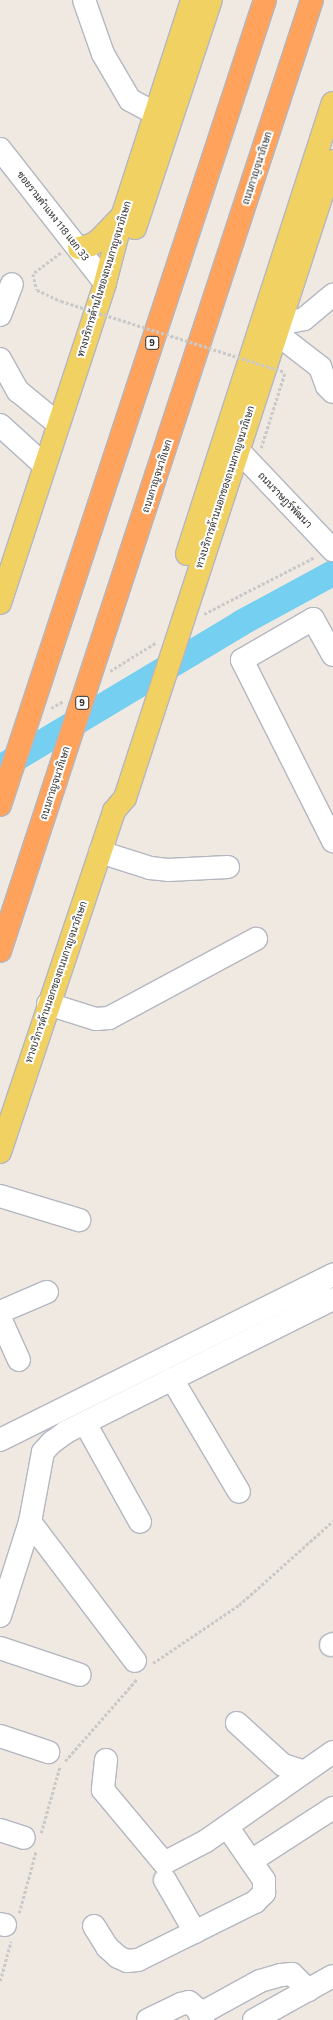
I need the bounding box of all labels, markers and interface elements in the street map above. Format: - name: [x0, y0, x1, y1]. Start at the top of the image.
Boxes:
- street label: ถนนกาญจนาภิเษก: [240, 130, 274, 206]
- street label: ซอยรามคำแหง 118 แยก 33: [14, 169, 92, 263]
- street label: ทางบริการด้านในของถนนกาญจนาภิเษก: [75, 200, 133, 358]
- road number: 9: [145, 336, 159, 350]
- street label: ทางบริการด้านนอกของถนนกาญจนาภิเษก: [193, 404, 257, 570]
- street label: ถนนกาญจนาภิเษก: [140, 438, 174, 514]
- street label: ถนนราษฏร์พัฒนา: [255, 470, 315, 530]
- road number: 9: [75, 696, 89, 710]
- street label: ถนนกาญจนาภิเษก: [38, 745, 72, 821]
- street label: ทางบริการด้านนอกของถนนกาญจนาภิเษก: [23, 900, 89, 1064]

